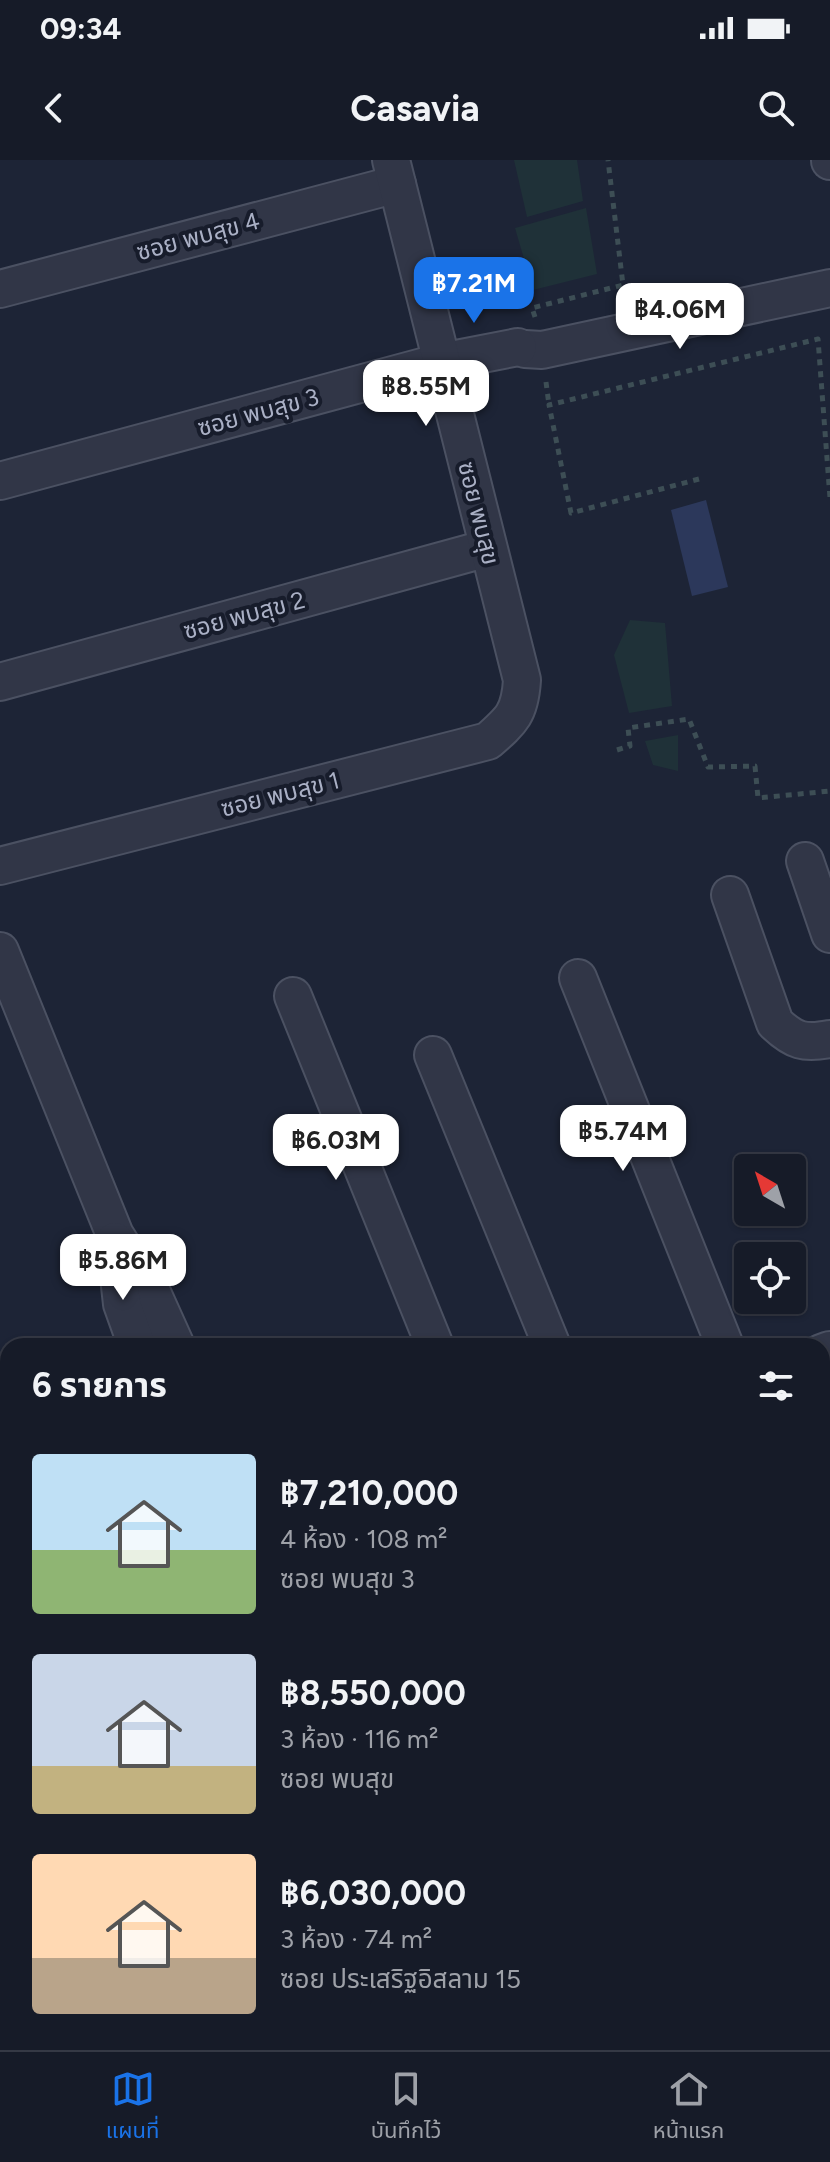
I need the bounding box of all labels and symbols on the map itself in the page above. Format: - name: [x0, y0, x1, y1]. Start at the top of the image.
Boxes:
- street label: ซอย พบสุข 4: [133, 206, 263, 267]
- pin: ฿7.21M: [409, 257, 539, 325]
- pin: ฿4.06M: [615, 283, 745, 351]
- pin: ฿8.55M: [361, 360, 491, 428]
- street label: ซอย พบสุข 3: [194, 382, 322, 443]
- street label: ซอย พบสุข: [451, 458, 506, 568]
- street label: ซอย พบสุข 2: [180, 585, 308, 646]
- street label: ซอย พบสุข 1: [218, 765, 343, 824]
- pin: ฿5.74M: [558, 1105, 688, 1173]
- pin: ฿6.03M: [271, 1114, 401, 1182]
- north arrow: [734, 1154, 806, 1226]
- pin: ฿5.86M: [58, 1234, 188, 1302]

